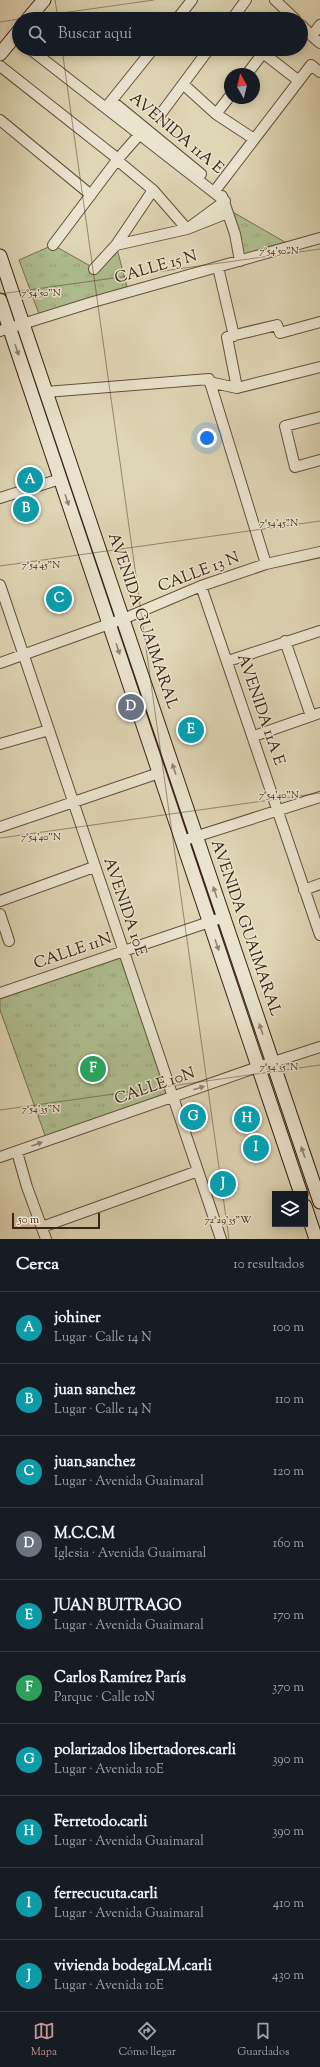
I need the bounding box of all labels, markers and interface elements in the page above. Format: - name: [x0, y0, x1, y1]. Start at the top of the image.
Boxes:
- search box: [12, 12, 308, 56]
- icon: search: [26, 23, 48, 45]
- text: Buscar aquí: [58, 24, 132, 45]
- north arrow: [224, 68, 260, 104]
- street label: AVENIDA 11A E: [124, 88, 228, 180]
- text: 7°54'50"N: [259, 244, 299, 259]
- street label: CALLE 15 N: [112, 245, 200, 291]
- text: 7°54'50"N: [21, 286, 61, 301]
- one-way arrow: [14, 344, 20, 356]
- your location: [197, 428, 217, 448]
- pin: A: [17, 465, 43, 495]
- pin: B: [13, 494, 39, 524]
- one-way arrow: [64, 494, 70, 506]
- text: 7°54'45"N: [260, 516, 298, 531]
- street label: AVENIDA GUAIMARAL: [103, 530, 181, 712]
- street label: CALLE 13 N: [155, 547, 243, 599]
- text: 7°54'45"N: [22, 558, 60, 573]
- pin: C: [46, 584, 72, 614]
- one-way arrow: [115, 644, 121, 656]
- street label: AVENIDA 11A E: [230, 651, 290, 769]
- pin: D: [118, 692, 144, 722]
- pin: E: [178, 715, 204, 745]
- one-way arrow: [170, 763, 176, 775]
- text: 7°54'40"N: [259, 788, 299, 803]
- text: 7°54'40"N: [21, 830, 61, 845]
- street label: AVENIDA GUAIMARAL: [204, 837, 286, 1019]
- street label: AVENIDA 10E: [96, 855, 152, 960]
- one-way arrow: [212, 886, 218, 898]
- street label: CALLE 11N: [31, 928, 115, 976]
- one-way arrow: [214, 939, 220, 951]
- one-way arrow: [258, 1022, 264, 1034]
- pin: F: [80, 1054, 106, 1084]
- text: 7°54'35"N: [260, 1060, 298, 1075]
- street label: CALLE 10N: [112, 1062, 199, 1112]
- one-way arrow: [194, 1084, 206, 1090]
- text: 7°54'35"N: [22, 1102, 60, 1117]
- pin: G: [180, 1102, 206, 1132]
- pin: H: [234, 1104, 260, 1134]
- pin: I: [243, 1133, 269, 1163]
- one-way arrow: [31, 1141, 43, 1147]
- one-way arrow: [300, 1145, 306, 1157]
- pin: J: [210, 1169, 236, 1199]
- map controls: [272, 1191, 308, 1227]
- button: layers: [272, 1191, 308, 1227]
- scale bar: [12, 1211, 100, 1230]
- text: 50 m: [18, 1212, 39, 1228]
- text: 72°29'35"W: [205, 1213, 251, 1228]
- text: Cerca: [16, 1253, 59, 1277]
- text: 10 resultados: [233, 1256, 304, 1274]
- text: johiner: [54, 1308, 101, 1329]
- text: A: [24, 1319, 34, 1337]
- text: 100 m: [272, 1319, 304, 1337]
- text: Lugar · Calle 14 N: [54, 1329, 152, 1347]
- text: juan sanchez: [54, 1380, 135, 1401]
- text: B: [25, 1391, 33, 1409]
- text: 110 m: [275, 1391, 304, 1409]
- text: Lugar · Calle 14 N: [54, 1401, 152, 1419]
- text: juan_sanchez: [54, 1452, 135, 1473]
- text: C: [24, 1463, 34, 1481]
- text: 120 m: [273, 1463, 304, 1481]
- text: Lugar · Avenida Guaimaral: [54, 1473, 204, 1491]
- text: M.C.C.M: [54, 1524, 115, 1545]
- text: D: [24, 1535, 34, 1553]
- text: 160 m: [273, 1535, 304, 1553]
- text: Iglesia · Avenida Guaimaral: [54, 1545, 206, 1563]
- text: JUAN BUITRAGO: [54, 1596, 181, 1617]
- text: E: [25, 1607, 33, 1625]
- text: 170 m: [273, 1607, 304, 1625]
- text: Lugar · Avenida Guaimaral: [54, 1617, 204, 1635]
- text: Carlos Ramírez París: [54, 1668, 186, 1689]
- text: F: [25, 1679, 33, 1697]
- text: 370 m: [272, 1679, 304, 1697]
- text: Parque · Calle 10N: [54, 1689, 155, 1707]
- text: polarizados libertadores.carli: [54, 1740, 236, 1761]
- text: G: [24, 1751, 34, 1769]
- text: 390 m: [272, 1751, 304, 1769]
- text: Lugar · Avenida 10E: [54, 1761, 164, 1779]
- text: Ferretodo.carli: [54, 1812, 148, 1833]
- text: H: [24, 1823, 34, 1841]
- text: 390 m: [272, 1823, 304, 1841]
- text: Lugar · Avenida Guaimaral: [54, 1833, 204, 1851]
- text: ferrecucuta.carli: [54, 1884, 158, 1905]
- text: I: [27, 1895, 31, 1913]
- text: 410 m: [273, 1895, 304, 1913]
- text: Lugar · Avenida Guaimaral: [54, 1905, 204, 1923]
- text: vivienda bodegaLM.carli: [54, 1956, 212, 1977]
- text: J: [27, 1967, 31, 1985]
- text: 430 m: [272, 1967, 304, 1985]
- text: Lugar · Avenida 10E: [54, 1977, 164, 1995]
- tab: Mapa: [31, 2020, 57, 2060]
- tab: Cómo llegar: [118, 2020, 176, 2060]
- tab: Guardados: [237, 2020, 289, 2060]

